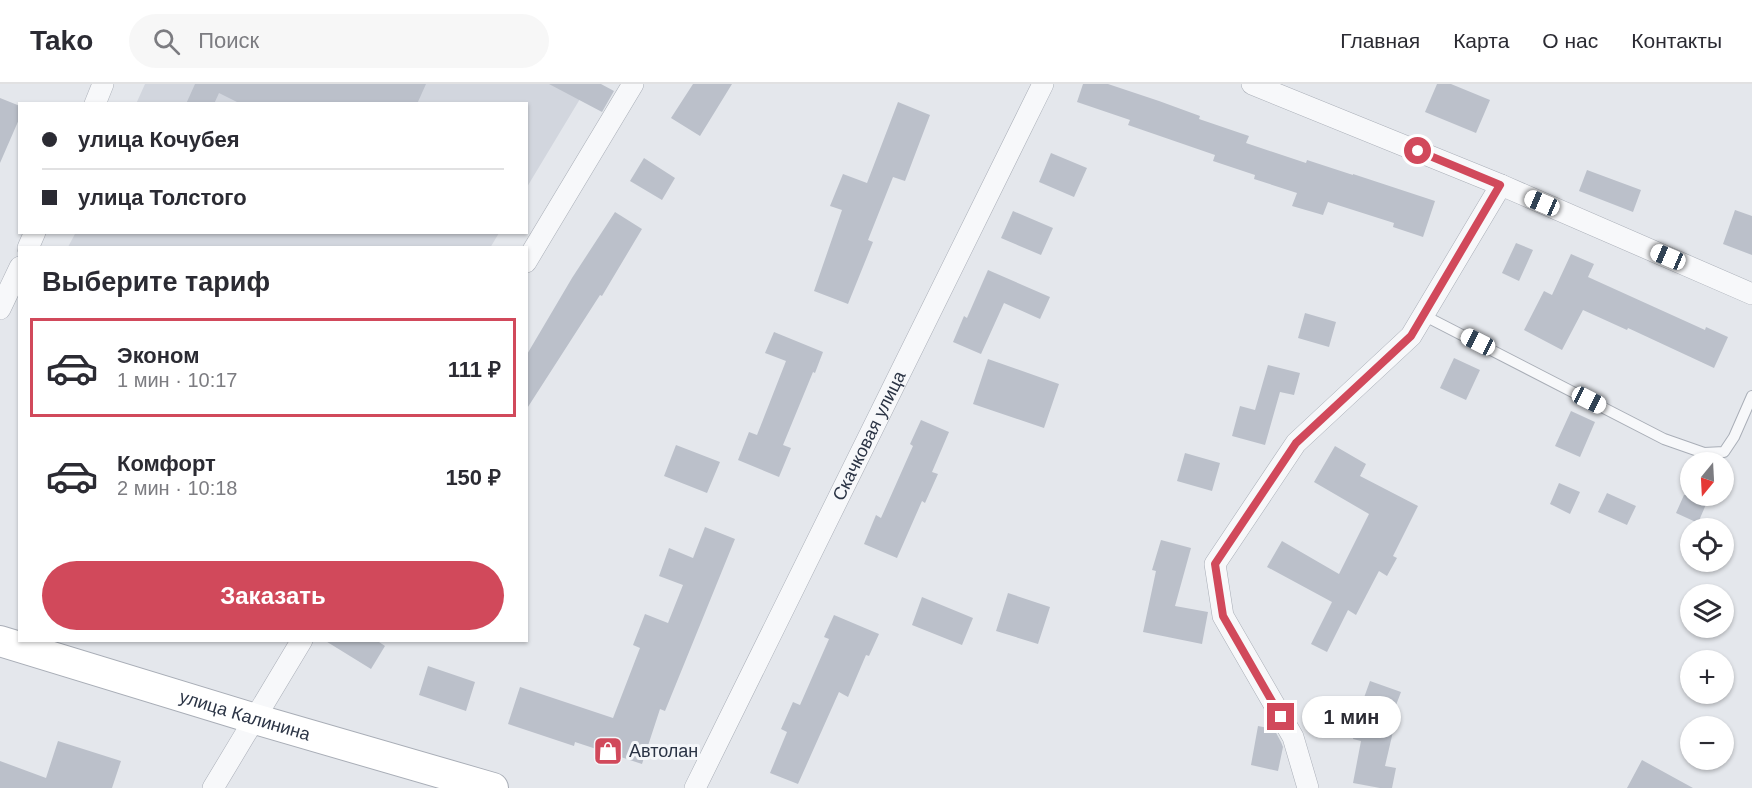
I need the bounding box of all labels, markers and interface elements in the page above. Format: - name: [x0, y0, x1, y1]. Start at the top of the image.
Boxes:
- search box: [129, 14, 549, 68]
- text: Tako: [30, 25, 93, 56]
- icon: search: [150, 25, 183, 58]
- text: Поиск: [198, 28, 259, 53]
- text: Главная: [1340, 29, 1420, 52]
- text: Карта: [1453, 29, 1509, 52]
- text: О нас: [1542, 29, 1598, 52]
- text: Контакты: [1631, 29, 1722, 52]
- text: улица Кочубея: [78, 127, 240, 152]
- route start: [1404, 137, 1431, 164]
- text: улица Толстого: [78, 185, 247, 210]
- car: [1522, 188, 1562, 218]
- car: [1648, 242, 1688, 272]
- text: Выберите тариф: [42, 267, 270, 297]
- car: [1458, 326, 1498, 358]
- icon: car: [45, 341, 99, 395]
- text: Эконом: [117, 343, 200, 368]
- text: 111 ₽: [448, 357, 501, 382]
- street label: Скачковая улица: [829, 367, 910, 504]
- text: 1 мин · 10:17: [117, 369, 237, 391]
- car: [1569, 384, 1609, 416]
- icon: car: [45, 449, 99, 503]
- text: Комфорт: [117, 451, 216, 476]
- north arrow: [1680, 452, 1734, 506]
- map controls: [1680, 452, 1734, 770]
- text: 150 ₽: [445, 465, 501, 490]
- text: 2 мин · 10:18: [117, 477, 237, 499]
- button: locate: [1680, 518, 1734, 572]
- button: Заказать: [42, 561, 504, 630]
- button: layers: [1680, 584, 1734, 638]
- button: +: [1680, 650, 1734, 704]
- street label: улица Калинина: [177, 686, 314, 745]
- callout: 1 мин: [1302, 696, 1401, 738]
- route end: [1267, 703, 1294, 730]
- text: 1 мин: [1324, 706, 1379, 728]
- button: −: [1680, 716, 1734, 770]
- shop icon: Автолан: [592, 735, 624, 767]
- place label: Автолан: [629, 741, 698, 761]

